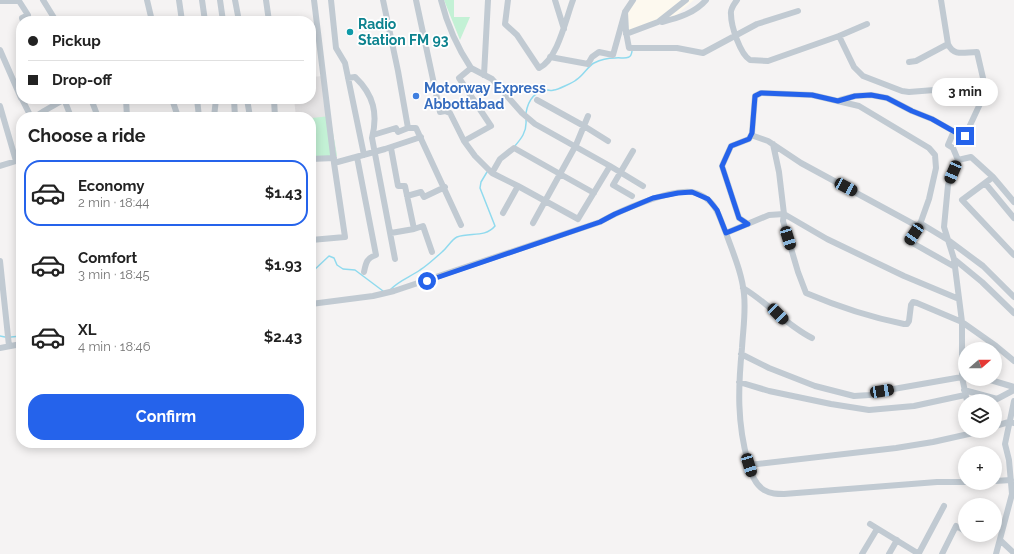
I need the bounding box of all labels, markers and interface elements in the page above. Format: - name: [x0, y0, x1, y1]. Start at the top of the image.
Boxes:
- place label: Radio Station FM 93: [358, 16, 449, 48]
- marker: Radio Station FM 93: [345, 27, 355, 37]
- text: Pickup: [52, 32, 101, 50]
- text: Drop-off: [52, 71, 112, 89]
- callout: 3 min: [932, 78, 998, 106]
- place label: Motorway Express Abbottabad: [424, 80, 546, 112]
- text: 3 min: [948, 84, 982, 99]
- marker: Motorway Express Abbottabad: [411, 91, 421, 101]
- text: Choose a ride: [28, 125, 146, 146]
- route end: [956, 127, 974, 145]
- car: [943, 159, 963, 185]
- icon: car: [30, 175, 66, 211]
- car: [833, 176, 859, 198]
- text: Economy: [78, 177, 145, 195]
- text: $1.43: [265, 184, 302, 202]
- text: 2 min · 18:44: [78, 195, 149, 210]
- car: [902, 221, 926, 247]
- car: [779, 225, 797, 251]
- icon: car: [30, 247, 66, 283]
- text: Comfort: [78, 249, 137, 267]
- text: $1.93: [264, 256, 302, 274]
- text: 3 min · 18:45: [78, 267, 150, 282]
- route start: [418, 272, 436, 290]
- car: [765, 301, 791, 327]
- icon: car: [30, 319, 66, 355]
- text: XL: [78, 321, 96, 339]
- text: $2.43: [264, 328, 302, 346]
- text: 4 min · 18:46: [78, 339, 151, 354]
- north arrow: [958, 342, 1002, 386]
- map controls: [958, 342, 1002, 542]
- car: [869, 383, 895, 399]
- button: Confirm: [28, 394, 304, 440]
- button: layers: [958, 394, 1002, 438]
- button: +: [958, 446, 1002, 490]
- car: [740, 452, 758, 478]
- button: −: [958, 498, 1002, 542]

